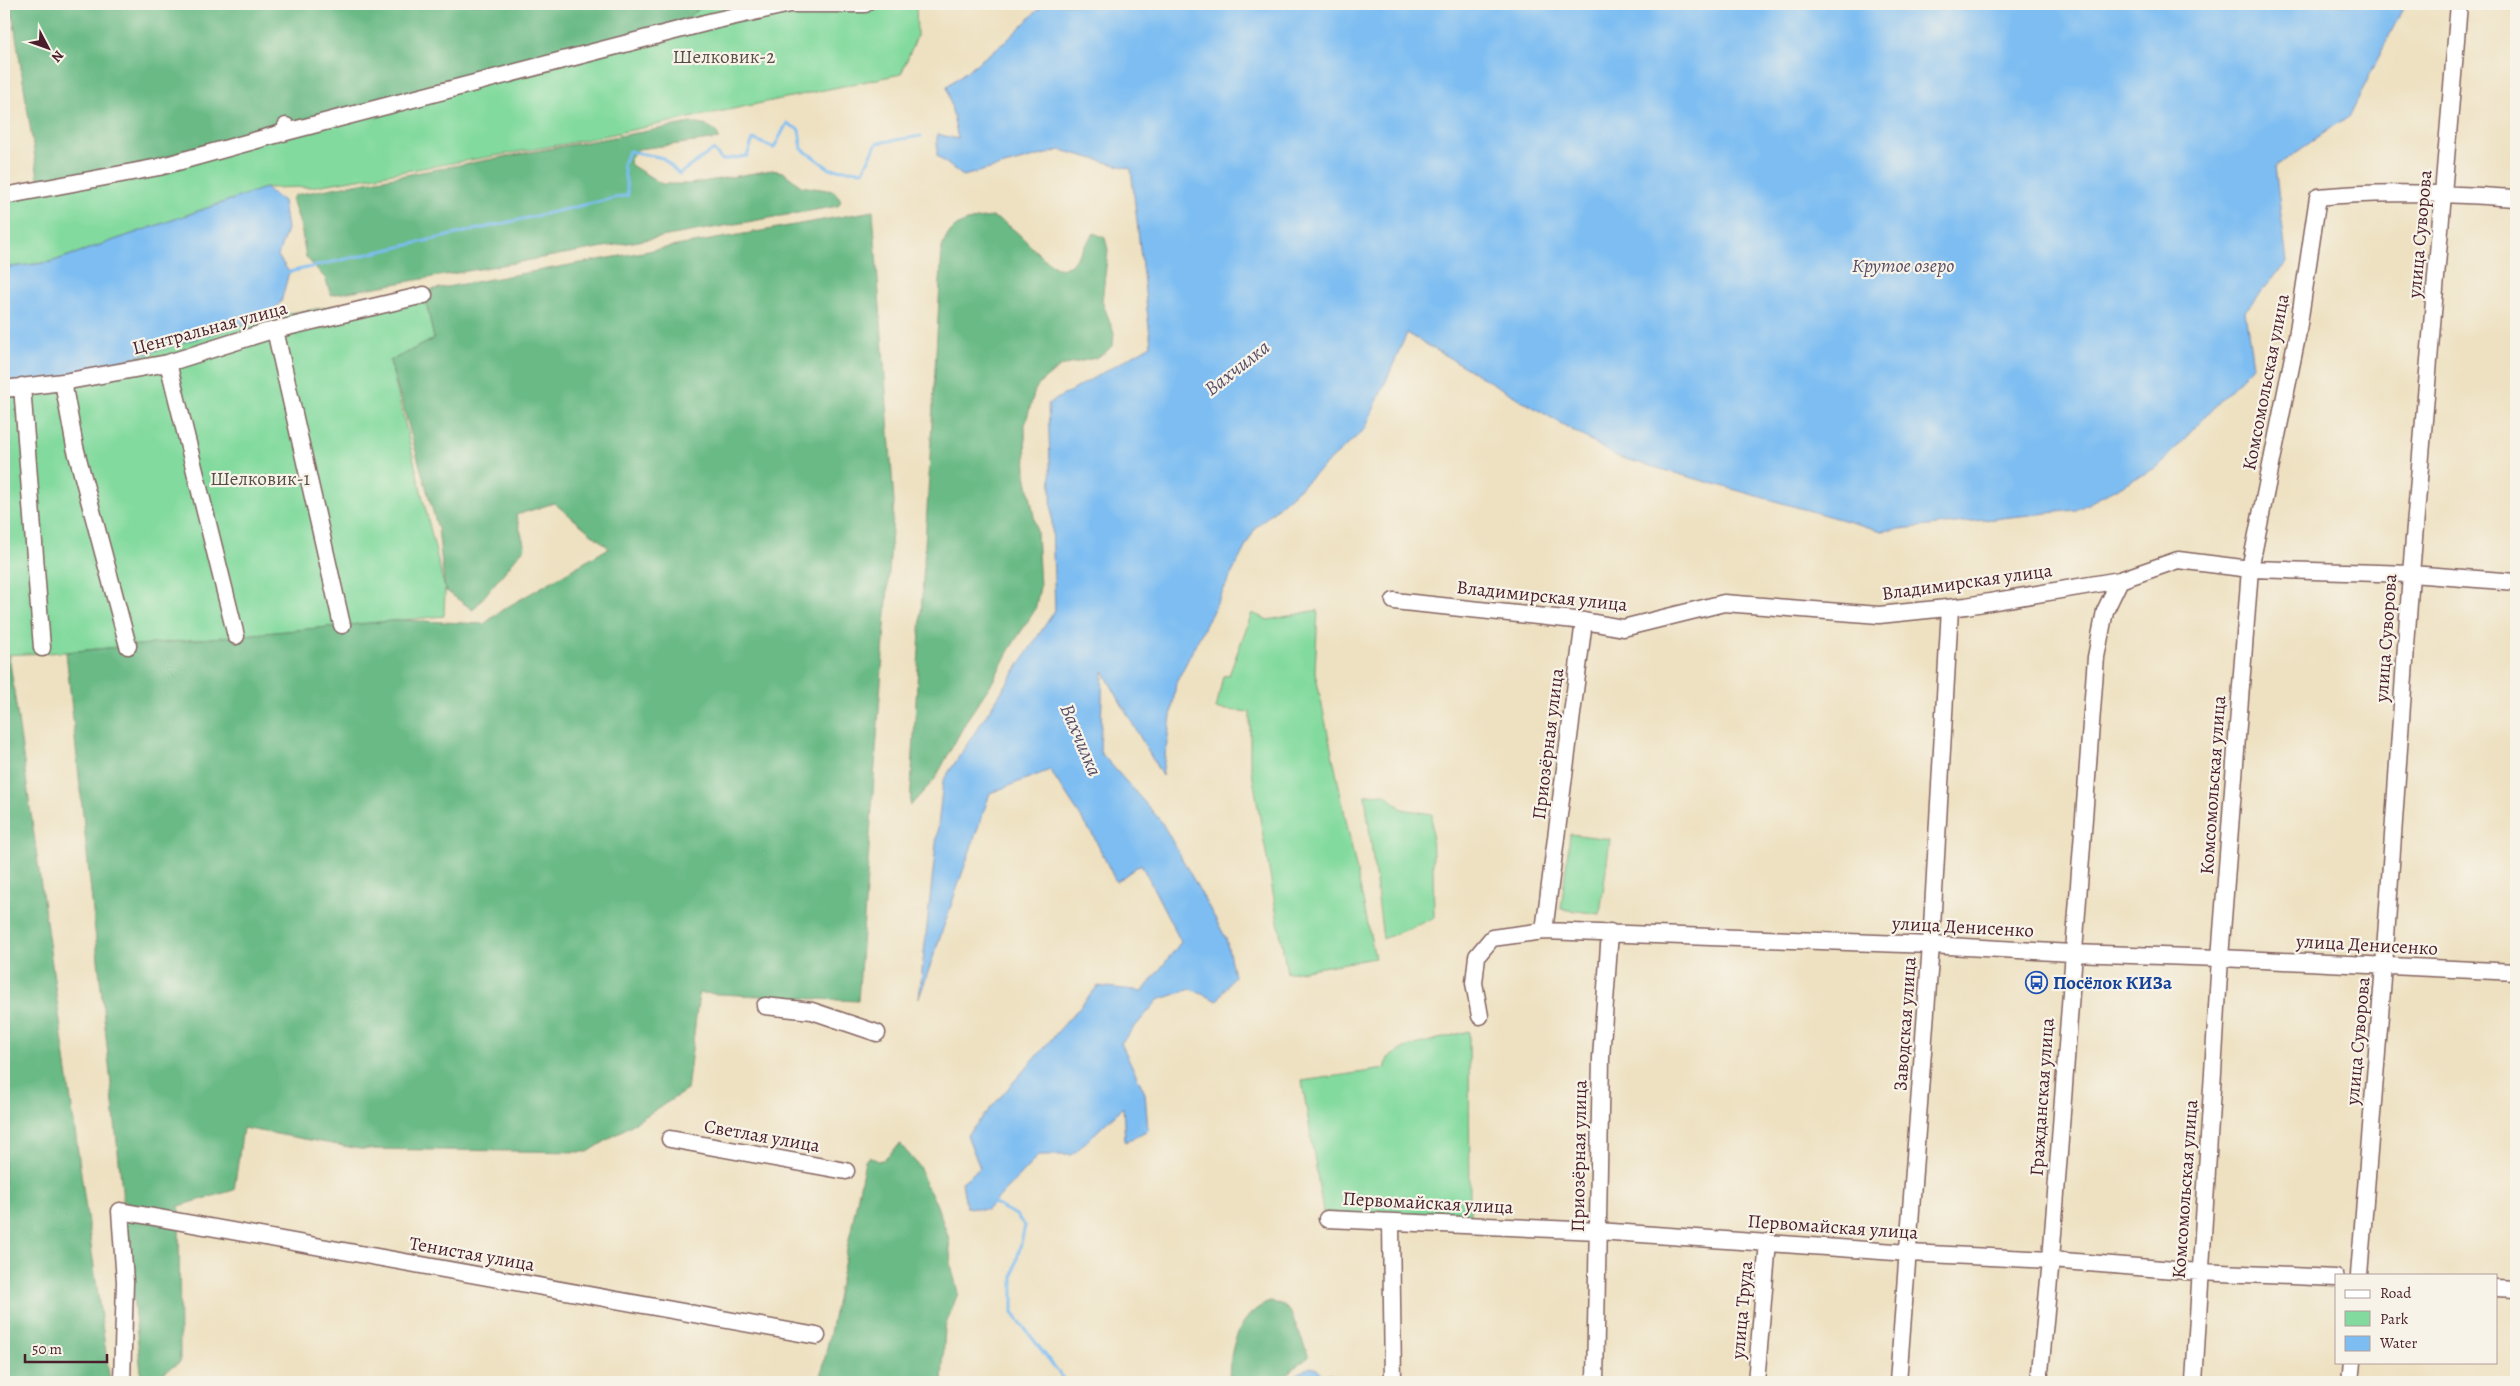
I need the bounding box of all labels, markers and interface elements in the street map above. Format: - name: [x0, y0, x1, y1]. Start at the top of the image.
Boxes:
- north arrow: [22, 22, 72, 72]
- park label: Шелковик-2: [673, 44, 775, 70]
- text: N: [47, 46, 68, 66]
- street label: улица Суворова: [2401, 169, 2439, 300]
- water label: Крутое озеро: [1852, 252, 1954, 279]
- street label: Комсомольская улица: [2236, 291, 2296, 473]
- street label: Центральная улица: [130, 295, 291, 361]
- water label: Вахчилка: [1199, 334, 1275, 402]
- park label: Шелковик-1: [210, 466, 311, 492]
- street label: Владимирская улица: [1880, 557, 2054, 607]
- street label: улица Суворова: [2368, 573, 2403, 704]
- street label: Владимирская улица: [1455, 574, 1629, 618]
- street label: Приозёрная улица: [1526, 667, 1570, 821]
- street label: Комсомольская улица: [2194, 694, 2232, 875]
- water label: Вахчилка: [1054, 700, 1108, 780]
- street label: улица Денисенко: [1890, 910, 2035, 944]
- street label: улица Денисенко: [2294, 928, 2439, 962]
- street label: Заводская улица: [1887, 956, 1923, 1092]
- place label: Посёлок КИЗа: [2053, 970, 2173, 996]
- bus stop icon: Посёлок КИЗа: [2025, 971, 2049, 995]
- street label: улица Суворова: [2339, 976, 2377, 1107]
- street label: Гражданская улица: [2023, 1017, 2061, 1177]
- street label: Приозёрная улица: [1565, 1079, 1593, 1232]
- street label: Комсомольская улица: [2166, 1098, 2204, 1279]
- street label: Светлая улица: [702, 1113, 822, 1159]
- street label: Первомайская улица: [1342, 1186, 1514, 1220]
- street label: Первомайская улица: [1747, 1208, 1919, 1246]
- street label: Тенистая улица: [407, 1230, 537, 1278]
- street label: улица Труда: [1725, 1260, 1759, 1361]
- legend: [2335, 1274, 2498, 1364]
- text: Road: [2380, 1283, 2412, 1303]
- text: Park: [2380, 1309, 2409, 1329]
- scale bar: [25, 1331, 108, 1363]
- text: Water: [2379, 1333, 2417, 1353]
- text: 50 m: [32, 1339, 62, 1359]

